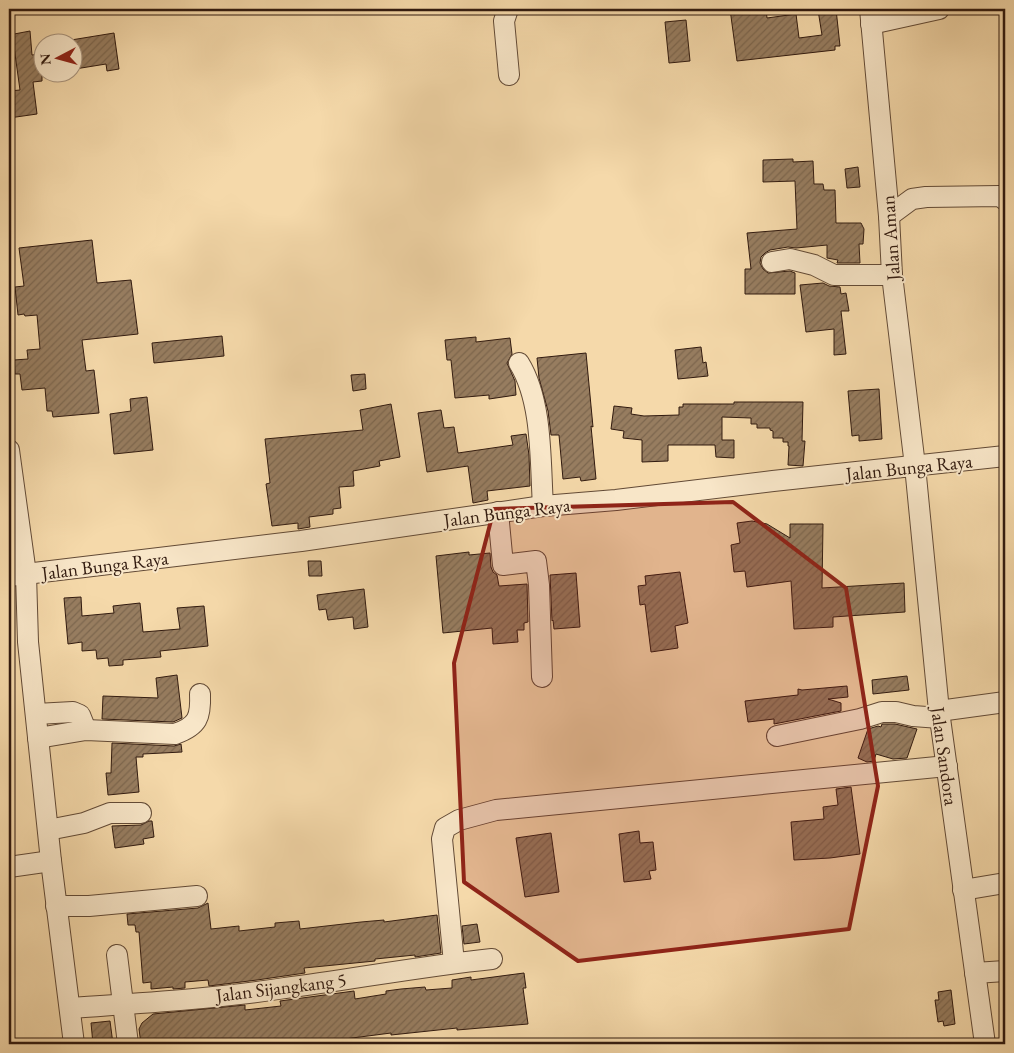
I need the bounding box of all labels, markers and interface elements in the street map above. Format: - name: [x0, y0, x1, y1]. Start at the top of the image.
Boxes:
- north arrow: [32, 32, 82, 82]
- text: N: [35, 52, 55, 66]
- street label: Jalan Aman: [875, 194, 906, 284]
- street label: Jalan Bunga Raya: [842, 448, 974, 487]
- street label: Jalan Bunga Raya: [440, 492, 572, 533]
- street label: Jalan Bunga Raya: [38, 545, 170, 586]
- street label: Jalan Sandora: [925, 703, 964, 807]
- street label: Jalan Sijangkang 5: [212, 967, 348, 1008]

